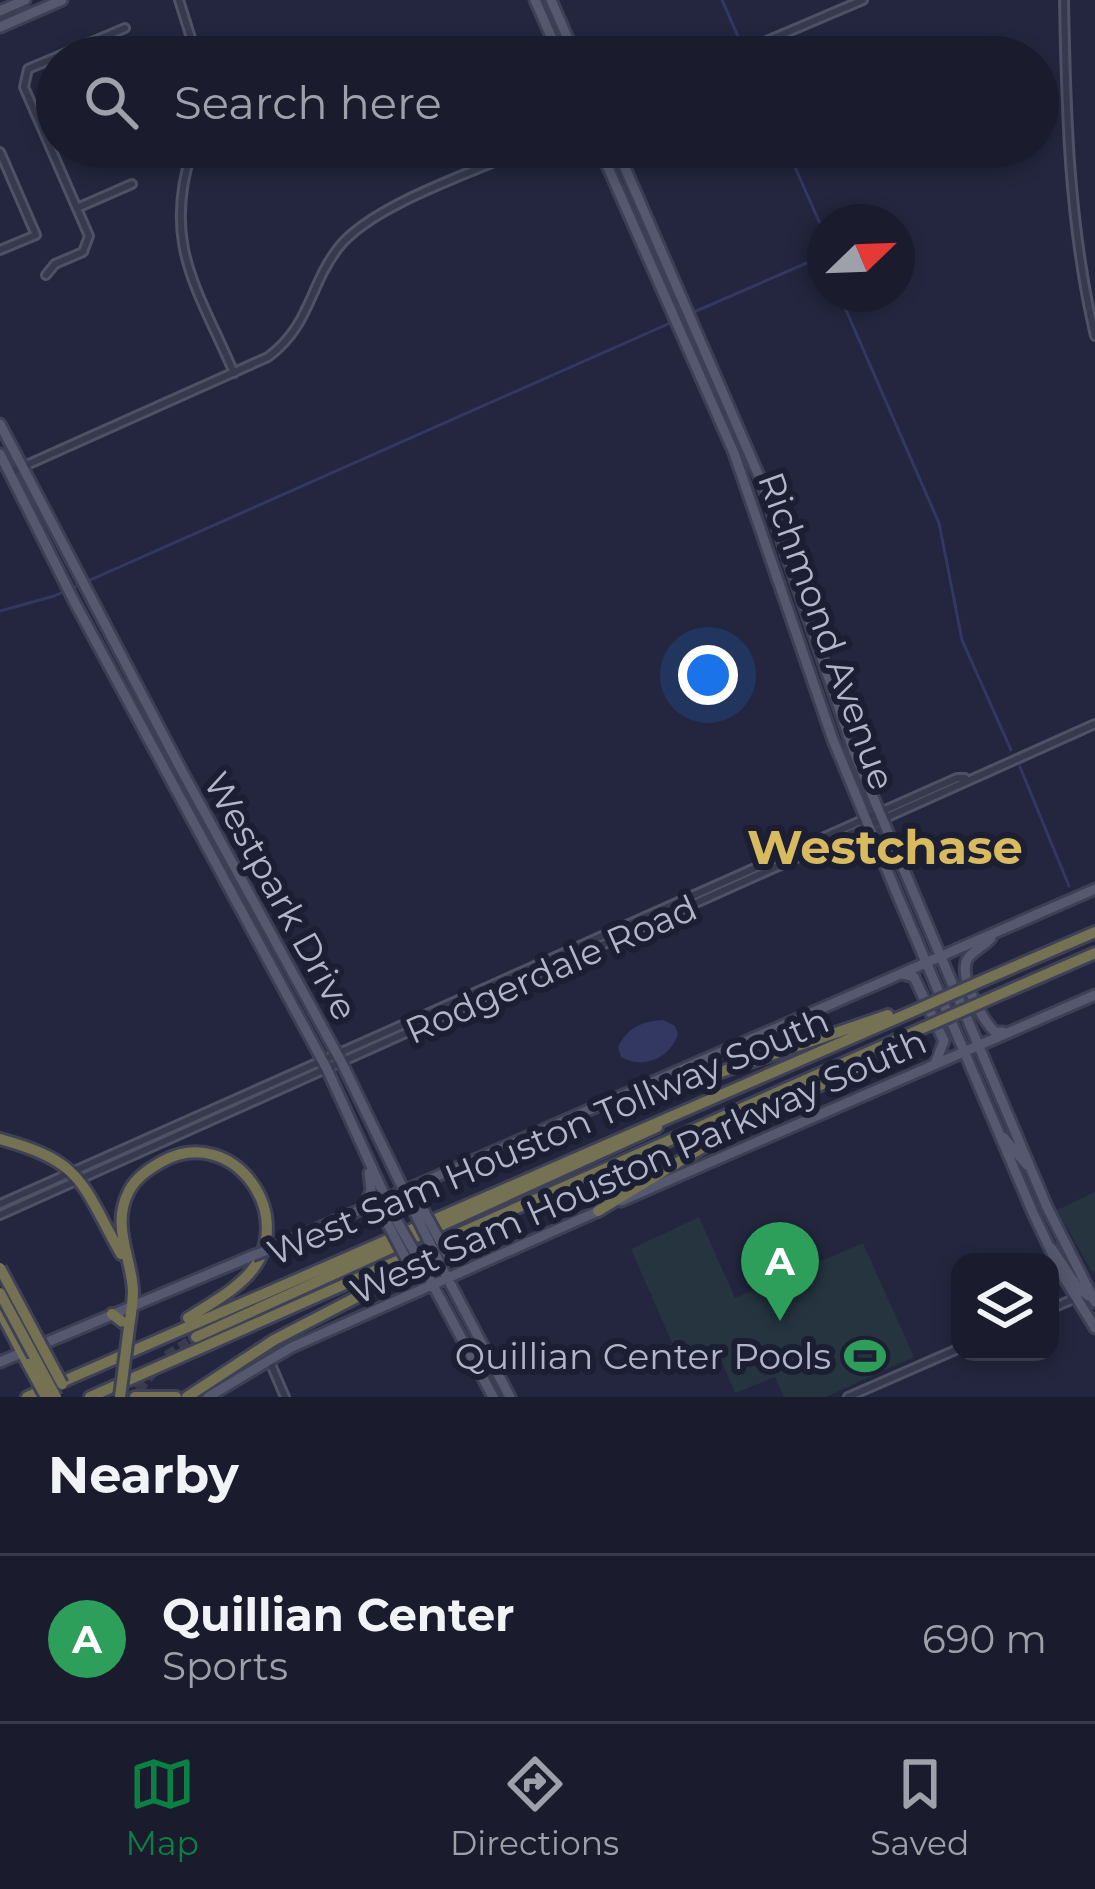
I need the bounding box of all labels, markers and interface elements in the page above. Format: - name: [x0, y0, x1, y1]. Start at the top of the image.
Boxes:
- search box: [36, 36, 1059, 168]
- icon: search: [78, 69, 144, 135]
- text: Search here: [174, 75, 442, 130]
- north arrow: [807, 204, 915, 312]
- street label: Richmond Avenue: [749, 466, 905, 796]
- your location: [678, 645, 738, 705]
- street label: Westpark Drive: [195, 764, 367, 1028]
- district label: Westchase: [747, 818, 1023, 876]
- street label: Rodgerdale Road: [399, 885, 703, 1053]
- street label: West Sam Houston Tollway South: [261, 998, 835, 1274]
- street label: West Sam Houston Parkway South: [343, 1019, 933, 1313]
- pin: A: [741, 1222, 819, 1321]
- map controls: [951, 1253, 1059, 1361]
- button: layers: [951, 1253, 1059, 1361]
- sports icon: Quillian Center Pools: [842, 1333, 888, 1379]
- place label: Quillian Center Pools: [455, 1334, 831, 1378]
- text: Nearby: [48, 1444, 239, 1506]
- text: Quillian Center: [162, 1587, 515, 1642]
- text: A: [72, 1615, 102, 1663]
- text: 690 m: [922, 1615, 1047, 1663]
- text: Sports: [162, 1642, 288, 1690]
- tab: Map: [126, 1751, 199, 1863]
- tab: Directions: [450, 1751, 619, 1863]
- tab: Saved: [870, 1751, 969, 1863]

